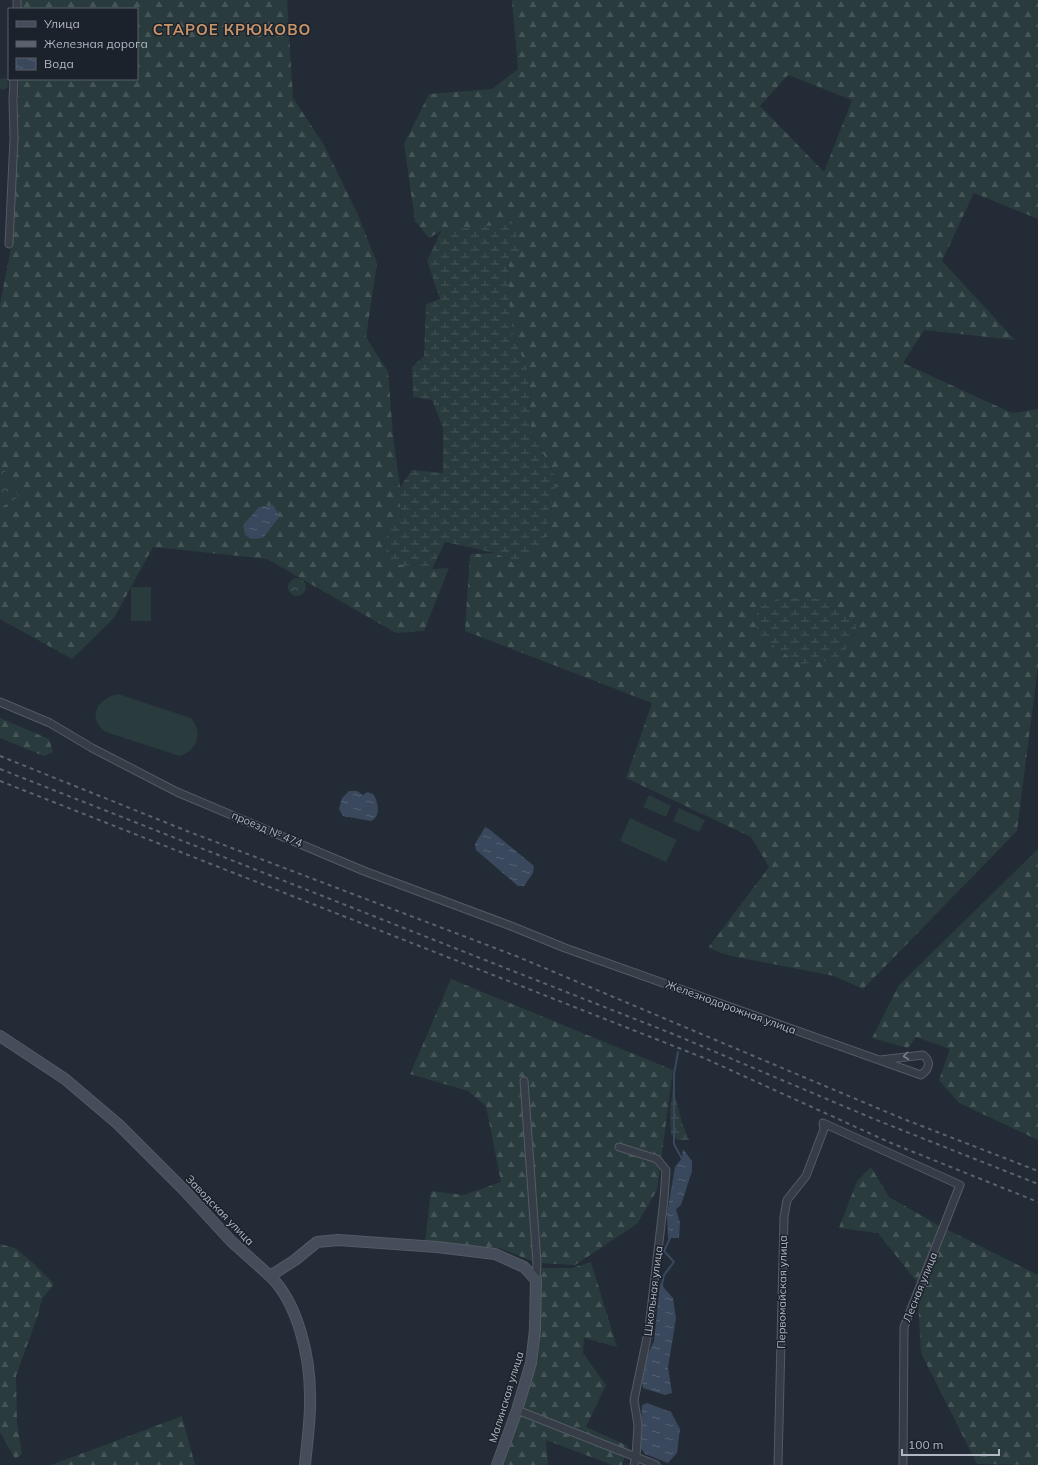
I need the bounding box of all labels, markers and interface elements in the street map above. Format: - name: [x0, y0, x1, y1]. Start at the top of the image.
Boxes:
- legend: [8, 8, 138, 80]
- text: Улица: [43, 16, 80, 31]
- district label: СТАРОЕ КРЮКОВО: [153, 20, 311, 39]
- text: Железная дорога: [44, 36, 148, 51]
- text: Вода: [44, 56, 74, 71]
- street label: проезд № 474: [229, 808, 305, 850]
- street label: Железнодорожная улица: [664, 977, 798, 1037]
- one-way arrow: [903, 1051, 909, 1060]
- street label: Заводская улица: [183, 1172, 257, 1248]
- street label: Первомайская улица: [774, 1235, 790, 1349]
- street label: Школьная улица: [641, 1245, 665, 1337]
- street label: Лесная улица: [900, 1250, 940, 1324]
- street label: Малинская улица: [485, 1350, 527, 1444]
- scale bar: [902, 1431, 999, 1457]
- text: 100 m: [908, 1437, 943, 1452]

